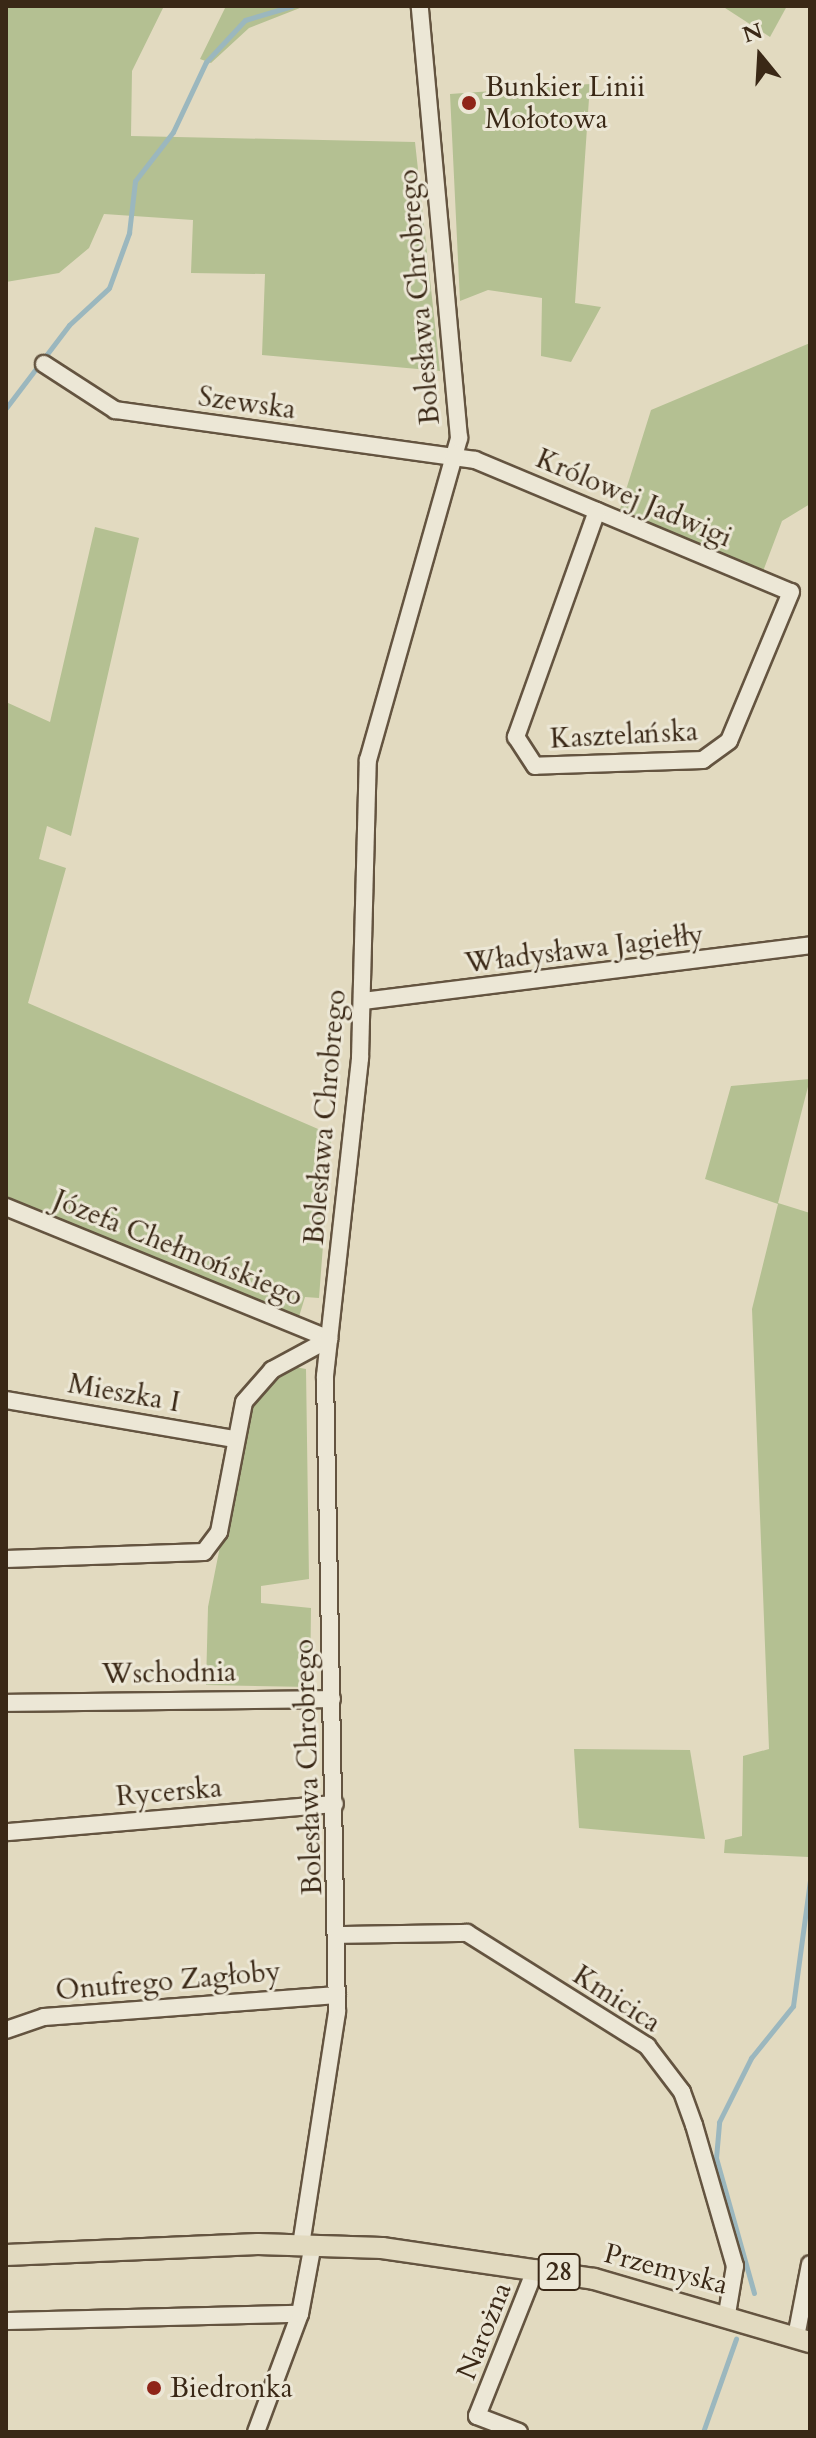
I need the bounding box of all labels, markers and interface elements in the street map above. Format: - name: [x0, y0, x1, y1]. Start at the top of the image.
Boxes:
- north arrow: [720, 16, 800, 96]
- text: N: [739, 16, 766, 50]
- place label: Bunkier Linii Mołotowa: [485, 70, 645, 136]
- marker: Bunkier Linii Mołotowa: [460, 94, 478, 112]
- street label: Bolesława Chrobrego: [391, 168, 447, 426]
- street label: Szewska: [196, 380, 298, 426]
- street label: Królowej Jadwigi: [531, 442, 737, 554]
- street label: Kasztelańska: [549, 714, 699, 756]
- street label: Władysława Jagiełły: [463, 918, 705, 980]
- street label: Bolesława Chrobrego: [297, 988, 353, 1246]
- street label: Józefa Chełmońskiego: [48, 1183, 308, 1313]
- street label: Mieszka I: [65, 1367, 183, 1419]
- street label: Bolesława Chrobrego: [287, 1638, 329, 1896]
- street label: Wschodnia: [102, 1655, 236, 1691]
- street label: Rycerska: [115, 1771, 223, 1813]
- street label: Onufrego Zagłoby: [54, 1954, 282, 2008]
- street label: Kmicica: [567, 1958, 667, 2040]
- street label: Przemyska: [600, 2236, 732, 2302]
- road number: 28: [537, 2250, 581, 2294]
- street label: Narożna: [449, 2277, 519, 2385]
- place label: Biedronka: [170, 2371, 293, 2405]
- marker: Biedronka: [145, 2379, 163, 2397]

